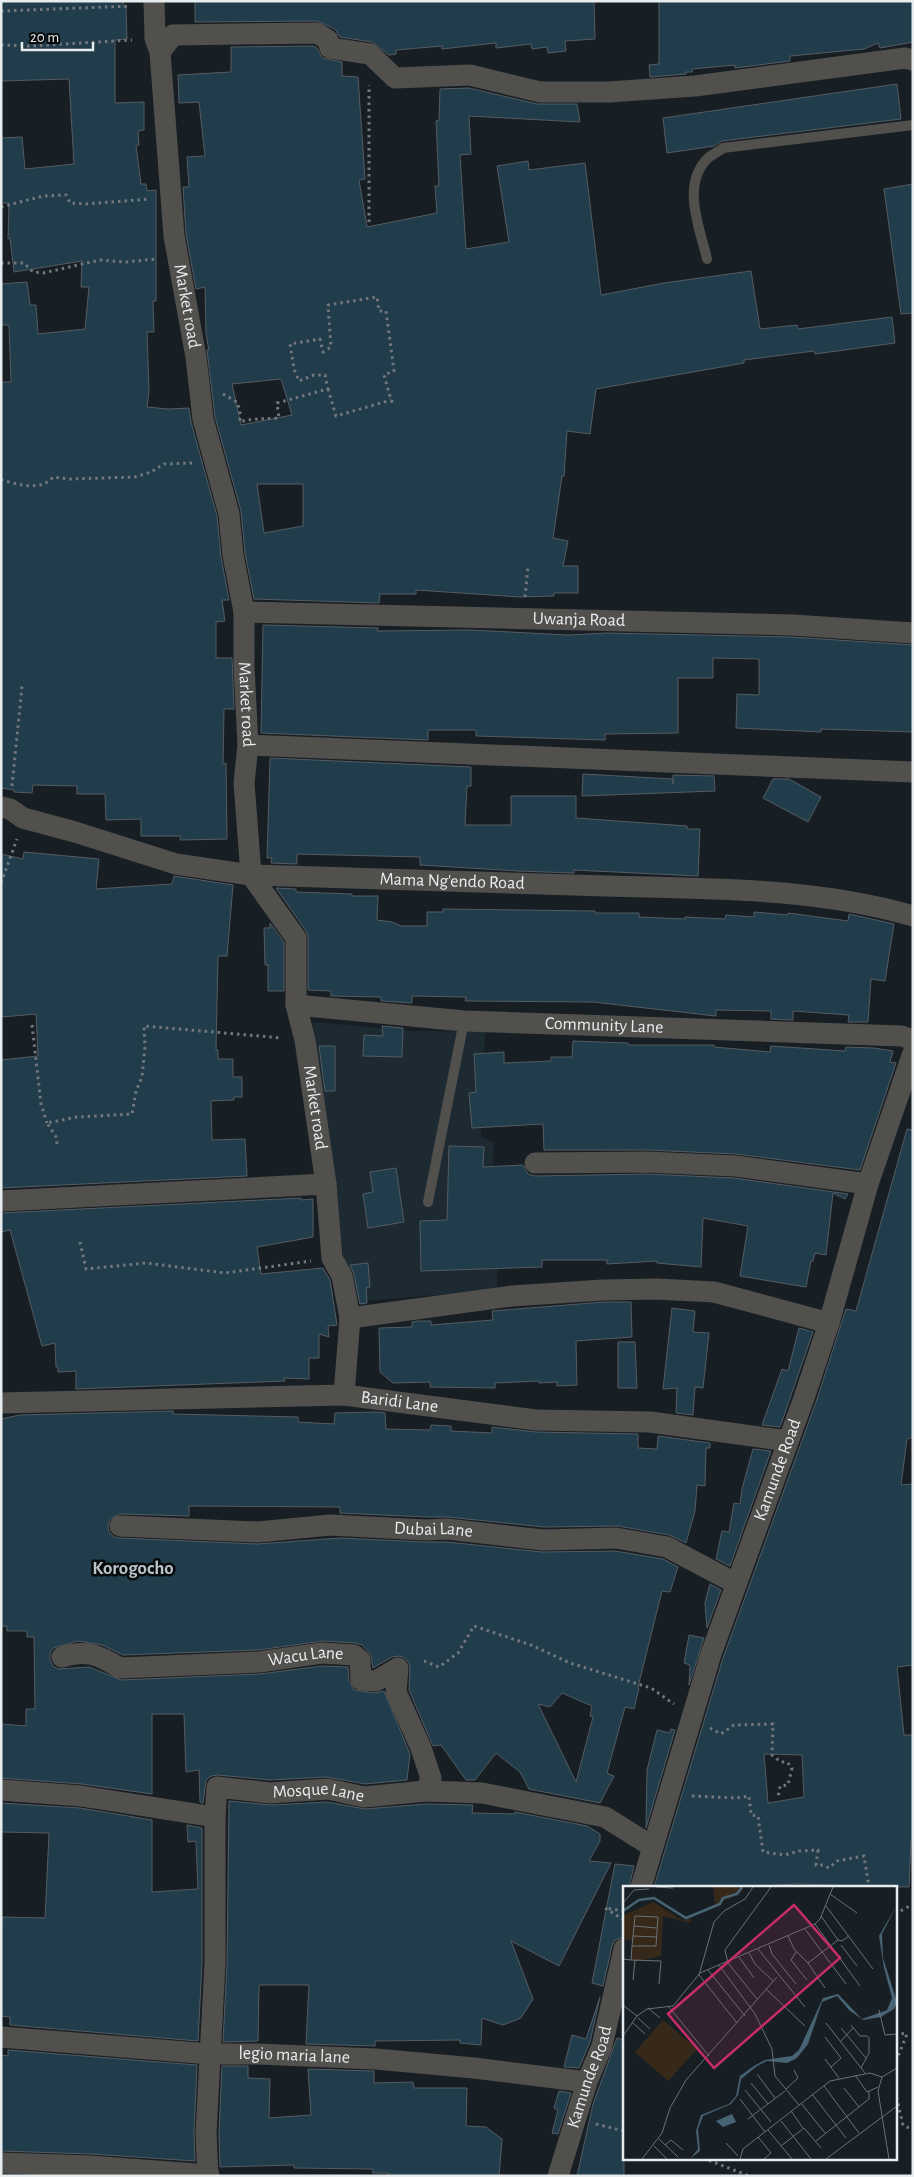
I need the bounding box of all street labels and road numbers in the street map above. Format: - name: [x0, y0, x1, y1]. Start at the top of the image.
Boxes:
- street label: Market road: [170, 263, 203, 350]
- street label: Uwanja Road: [532, 610, 625, 630]
- street label: Market road: [235, 661, 257, 747]
- street label: Mama Ng'endo Road: [379, 870, 525, 893]
- street label: Community Lane: [545, 1015, 664, 1037]
- street label: Market road: [300, 1064, 330, 1151]
- street label: Baridi Lane: [360, 1388, 439, 1416]
- street label: Kamunde Road: [751, 1417, 805, 1523]
- street label: Dubai Lane: [393, 1519, 474, 1541]
- street label: Wacu Lane: [267, 1644, 344, 1670]
- street label: Mosque Lane: [272, 1780, 366, 1806]
- street label: Kamunde Road: [564, 2024, 615, 2130]
- street label: legio maria lane: [238, 2045, 351, 2067]

